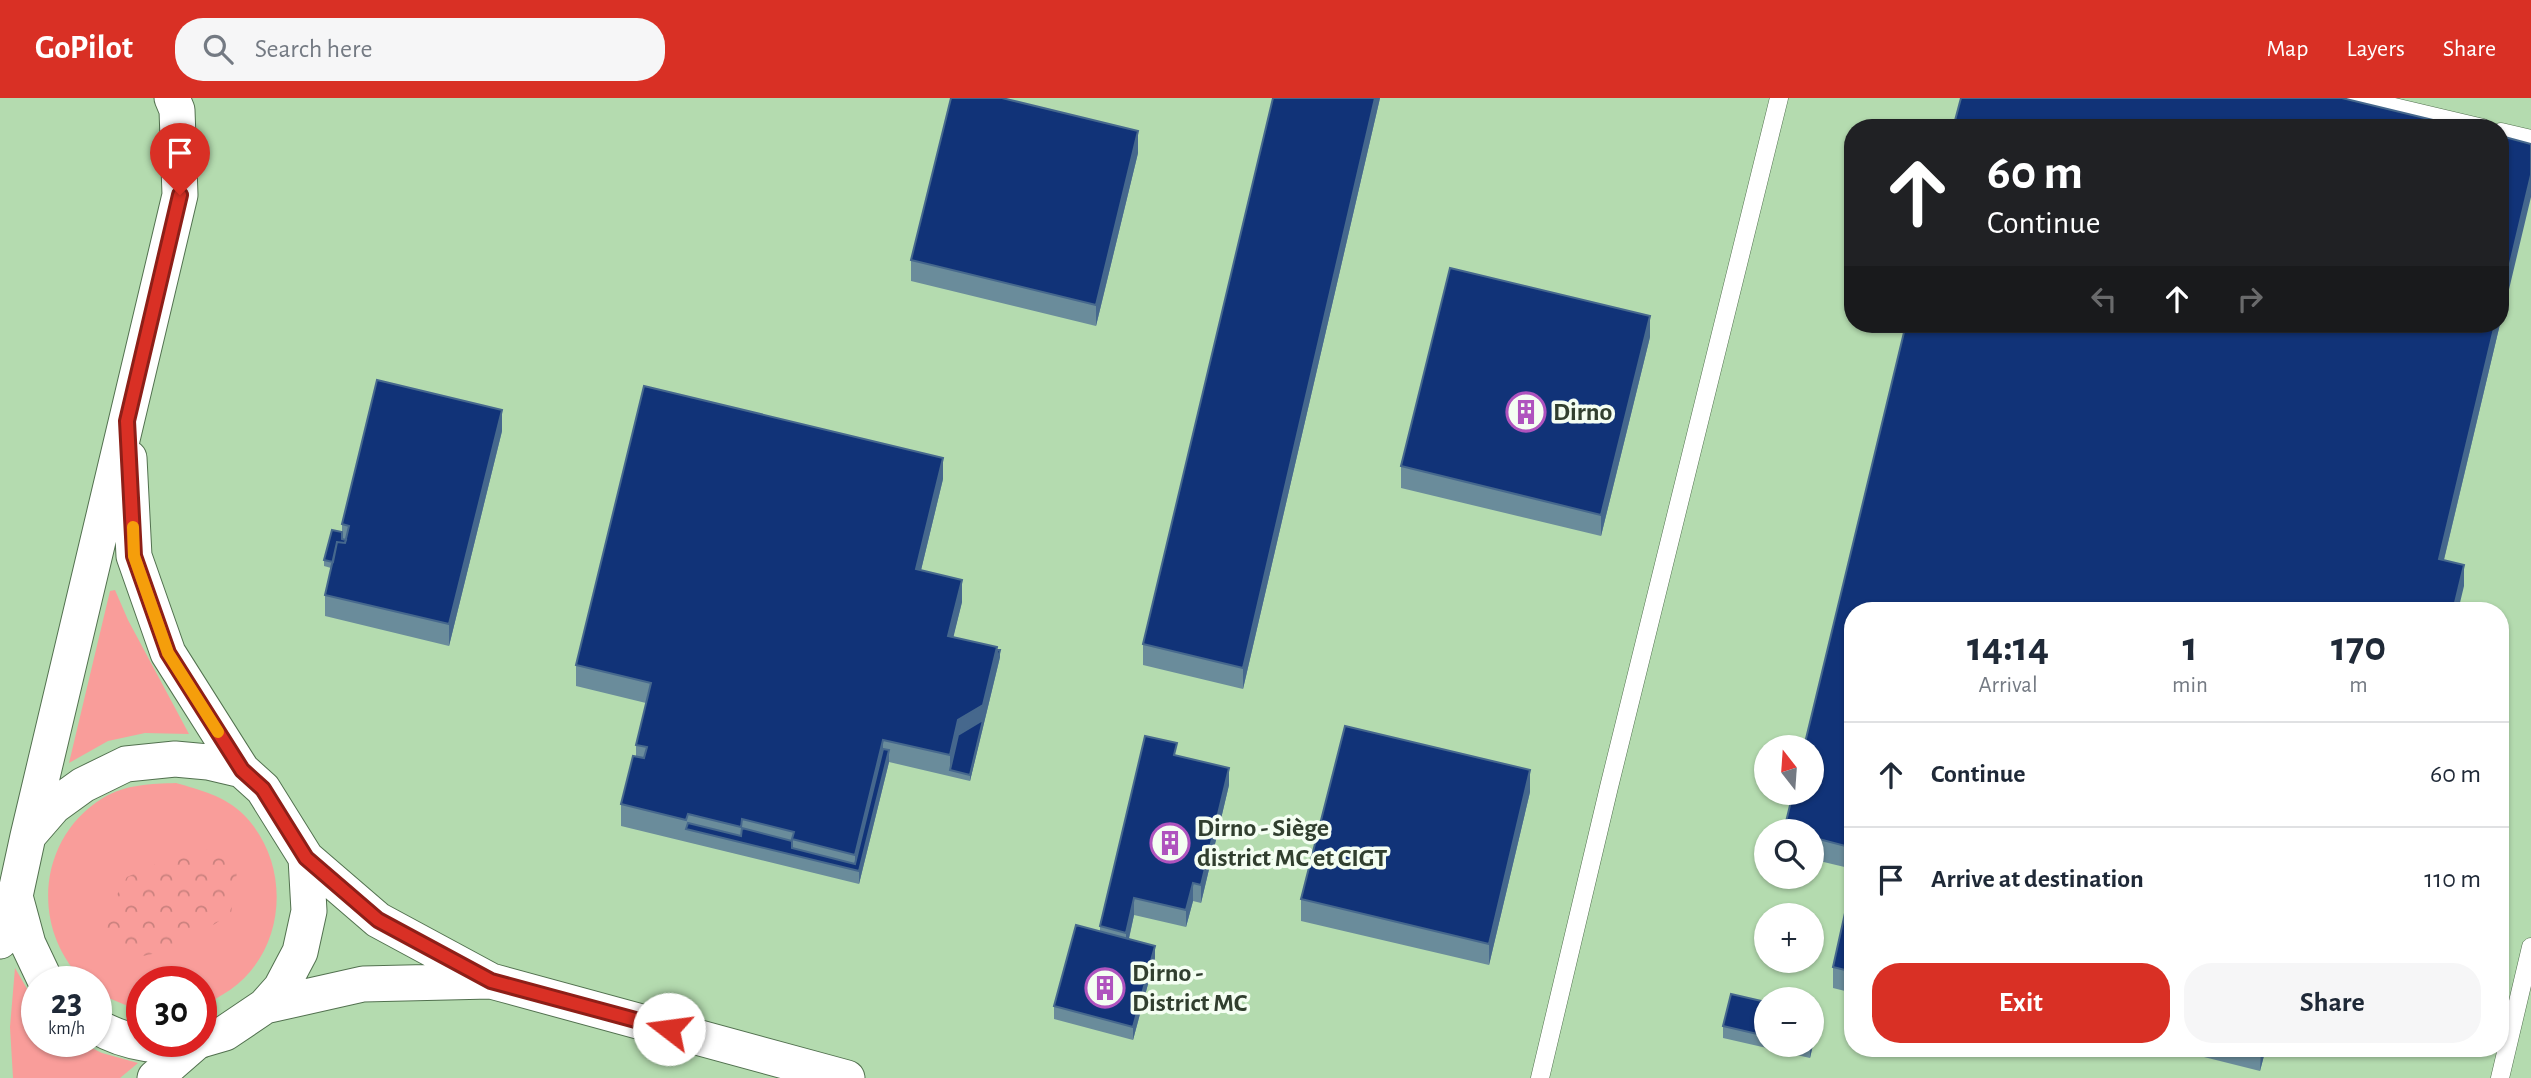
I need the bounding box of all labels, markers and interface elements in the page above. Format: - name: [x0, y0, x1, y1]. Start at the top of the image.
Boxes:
- search box: [175, 18, 665, 81]
- icon: search: [199, 30, 237, 68]
- text: GoPilot: [35, 32, 133, 65]
- text: Search here: [255, 36, 372, 62]
- text: Map: [2266, 37, 2308, 61]
- text: Layers: [2346, 37, 2405, 61]
- text: Share: [2443, 37, 2496, 61]
- pin: [150, 123, 210, 195]
- icon: arrive: [161, 134, 199, 172]
- icon: ahead: [1872, 147, 1963, 238]
- text: 60 m: [1987, 149, 2083, 198]
- text: Continue: [1987, 207, 2100, 239]
- icon: left: [2085, 280, 2123, 318]
- icon: ahead: [2158, 280, 2196, 318]
- icon: right: [2231, 280, 2269, 318]
- building icon: Dirno: [1505, 391, 1547, 433]
- place label: Dirno: [1553, 399, 1613, 425]
- text: 14:14: [1967, 626, 2049, 668]
- text: 1: [2182, 626, 2198, 668]
- text: 170: [2331, 626, 2386, 668]
- text: Arrival: [1978, 674, 2038, 697]
- text: min: [2172, 674, 2208, 697]
- text: m: [2349, 674, 2368, 697]
- north arrow: [1754, 735, 1824, 805]
- map controls: [1754, 735, 1824, 1057]
- icon: ahead: [1872, 756, 1910, 794]
- text: Continue: [1931, 761, 2026, 787]
- text: 60 m: [2430, 761, 2481, 787]
- place label: Dirno - Siège district MC et CIGT: [1197, 815, 1387, 871]
- button: search: [1754, 819, 1824, 889]
- building icon: Dirno - Siège district MC et CIGT: [1149, 822, 1191, 864]
- icon: arrive: [1872, 861, 1910, 899]
- text: Arrive at destination: [1931, 866, 2144, 892]
- text: 110 m: [2424, 866, 2481, 892]
- button: +: [1754, 903, 1824, 973]
- place label: Dirno - District MC: [1132, 960, 1248, 1016]
- button: Exit: [1872, 963, 2170, 1043]
- button: Share: [2184, 963, 2481, 1043]
- speed limit sign: 30: [126, 966, 217, 1057]
- building icon: Dirno - District MC: [1084, 967, 1126, 1009]
- text: 23: [51, 985, 82, 1020]
- button: −: [1754, 987, 1824, 1057]
- position arrow: [632, 992, 706, 1066]
- text: km/h: [48, 1020, 85, 1038]

